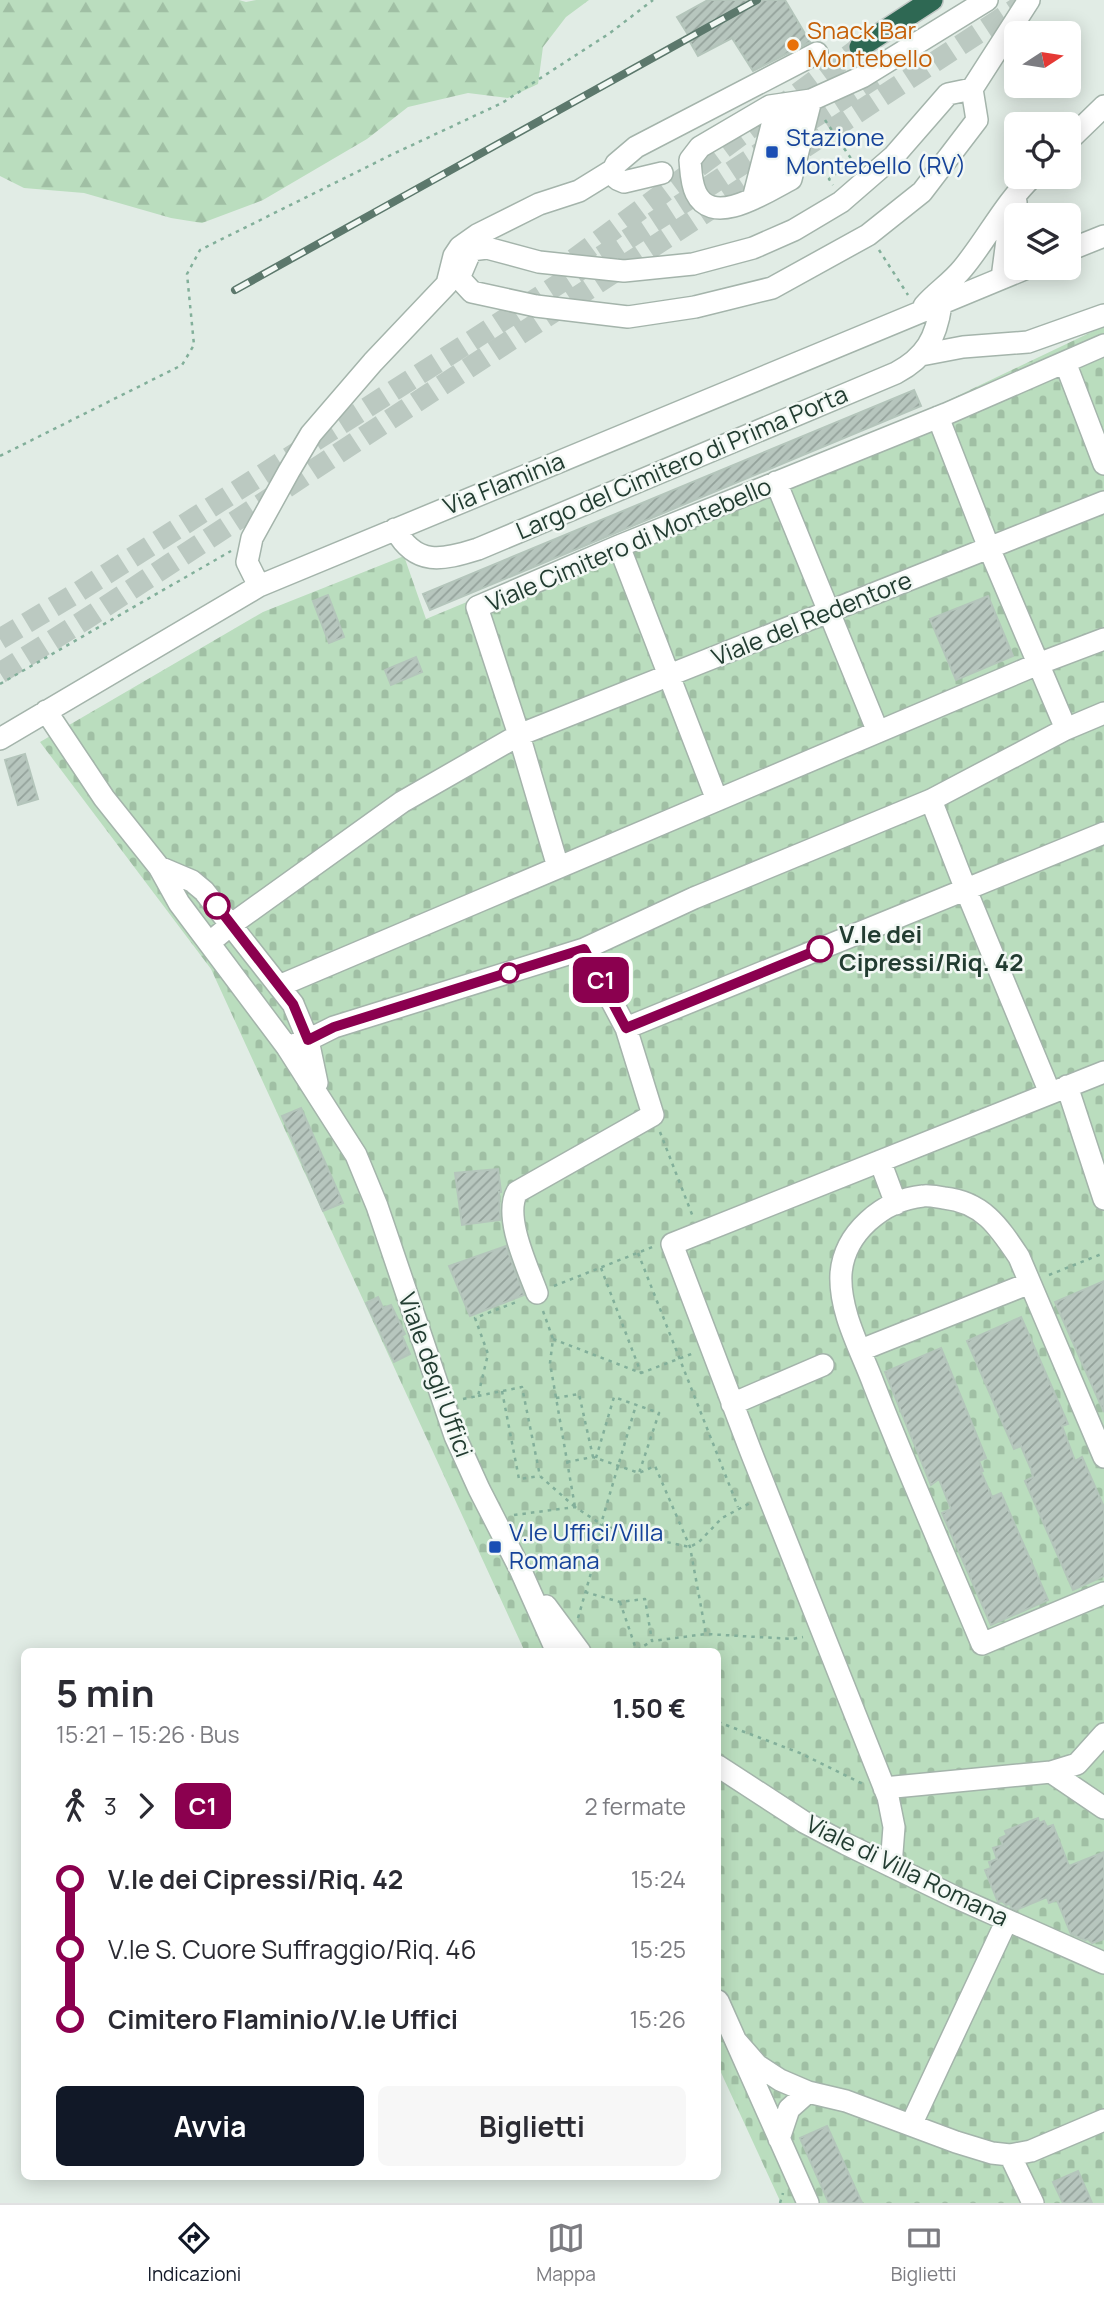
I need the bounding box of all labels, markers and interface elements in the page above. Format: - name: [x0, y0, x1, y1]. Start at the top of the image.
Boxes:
- place label: Snack Bar Montebello: [807, 13, 932, 74]
- north arrow: [1004, 21, 1082, 98]
- map controls: [1004, 21, 1081, 280]
- marker: Snack Bar Montebello: [785, 37, 801, 53]
- button: locate: [1004, 112, 1081, 189]
- place label: Stazione Montebello (RV): [786, 120, 966, 181]
- marker: Stazione Montebello (RV): [764, 144, 780, 160]
- button: layers: [1004, 203, 1081, 280]
- street label: Largo del Cimitero di Prima Porta: [511, 377, 852, 547]
- street label: Via Flaminia: [438, 443, 569, 522]
- street label: Viale Cimitero di Montebello: [481, 469, 776, 619]
- street label: Viale del Redentore: [706, 562, 916, 673]
- unlabelled marker: [204, 893, 230, 919]
- place label: V.le dei Cipressi/Riq. 42: [839, 917, 1024, 978]
- marker: V.le dei Cipressi/Riq. 42: [807, 936, 833, 962]
- line badge: C1: [570, 957, 632, 1003]
- unlabelled marker: [499, 963, 519, 983]
- text: C1: [587, 963, 615, 996]
- street label: Viale degli Uffici: [391, 1288, 482, 1461]
- place label: V.le Uffici/Villa Romana: [509, 1515, 663, 1576]
- marker: V.le Uffici/Villa Romana: [487, 1539, 503, 1555]
- text: 5 min: [56, 1666, 154, 1718]
- text: 1.50 €: [612, 1690, 686, 1726]
- text: 15:21 – 15:26 · Bus: [56, 1718, 240, 1750]
- icon: walk: [56, 1787, 94, 1825]
- icon: forward: [127, 1787, 165, 1825]
- text: C1: [189, 1789, 217, 1822]
- text: 3: [104, 1790, 117, 1822]
- text: 2 fermate: [584, 1790, 686, 1822]
- street label: Viale di Villa Romana: [801, 1806, 1014, 1933]
- text: V.le dei Cipressi/Riq. 42: [108, 1861, 403, 1897]
- text: 15:24: [631, 1863, 686, 1895]
- text: V.le S. Cuore Suffraggio/Riq. 46: [108, 1931, 477, 1967]
- text: 15:25: [630, 1933, 686, 1965]
- text: Cimitero Flaminio/V.le Uffici: [108, 2001, 458, 2037]
- text: 15:26: [629, 2003, 686, 2035]
- button: Avvia: [56, 2086, 364, 2166]
- button: Biglietti: [378, 2086, 686, 2166]
- tab: Indicazioni: [147, 2219, 241, 2287]
- tab: Mappa: [536, 2219, 596, 2287]
- tab: Biglietti: [891, 2219, 957, 2287]

